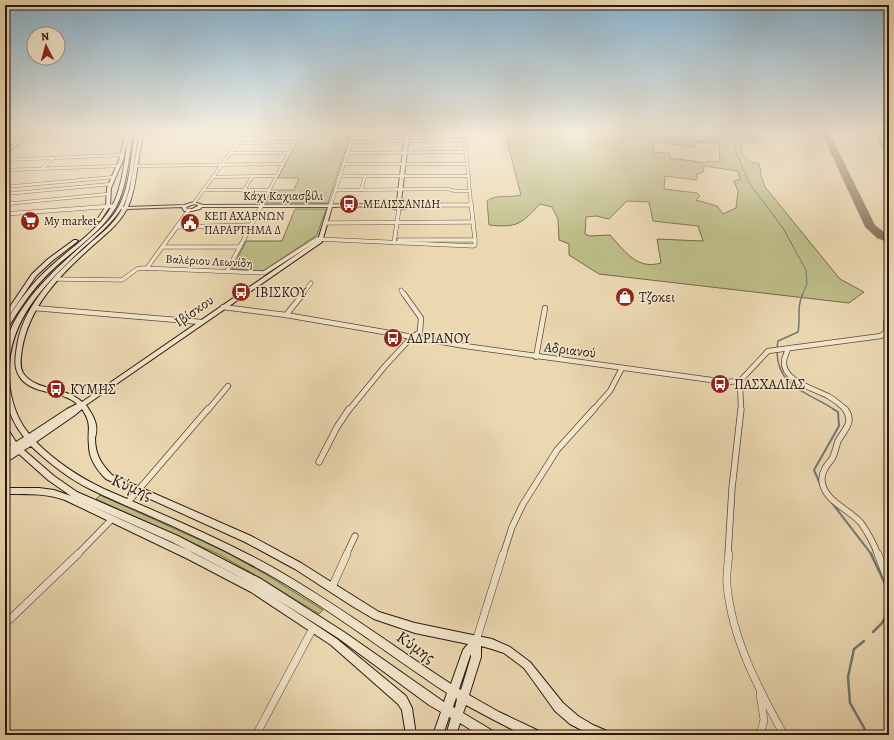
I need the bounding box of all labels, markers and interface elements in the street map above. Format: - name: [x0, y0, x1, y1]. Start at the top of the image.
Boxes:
- north arrow: [26, 26, 66, 66]
- text: N: [40, 29, 50, 44]
- street label: Κάχι Καχιασβίλι: [243, 188, 324, 204]
- bus stop icon: ΜΕΛΙΣΣΑΝΙΔΗ: [338, 193, 360, 215]
- place label: ΜΕΛΙΣΣΑΝΙΔΗ: [363, 196, 440, 212]
- place label: ΚΕΠ ΑΧΑΡΝΩΝ ΠΑΡΑΡΤΗΜΑ Δ: [204, 208, 285, 238]
- supermarket icon: My market: [19, 210, 41, 232]
- public building icon: ΚΕΠ ΑΧΑΡΝΩΝ ΠΑΡΑΡΤΗΜΑ Δ: [179, 212, 201, 234]
- place label: My market: [44, 213, 97, 229]
- street label: Βαλέριου Λεωνίδη: [165, 251, 253, 271]
- bus stop icon: ΙΒΙΣΚΟΥ: [230, 281, 252, 303]
- place label: ΙΒΙΣΚΟΥ: [255, 283, 307, 302]
- shop icon: Τζοκει: [614, 286, 636, 308]
- place label: Τζοκει: [639, 288, 675, 307]
- street label: Ιβίσκου: [171, 291, 217, 331]
- bus stop icon: ΑΔΡΙΑΝΟΥ: [382, 327, 404, 349]
- place label: ΑΔΡΙΑΝΟΥ: [406, 329, 471, 348]
- street label: Αδριανού: [542, 337, 597, 363]
- bus stop icon: ΠΑΣΧΑΛΙΑΣ: [709, 373, 731, 395]
- place label: ΠΑΣΧΑΛΙΑΣ: [734, 375, 806, 394]
- bus stop icon: ΚΥΜΗΣ: [45, 378, 67, 400]
- place label: ΚΥΜΗΣ: [70, 380, 116, 399]
- street label: Κύμης: [108, 468, 156, 506]
- street label: Κύμης: [392, 625, 440, 669]

